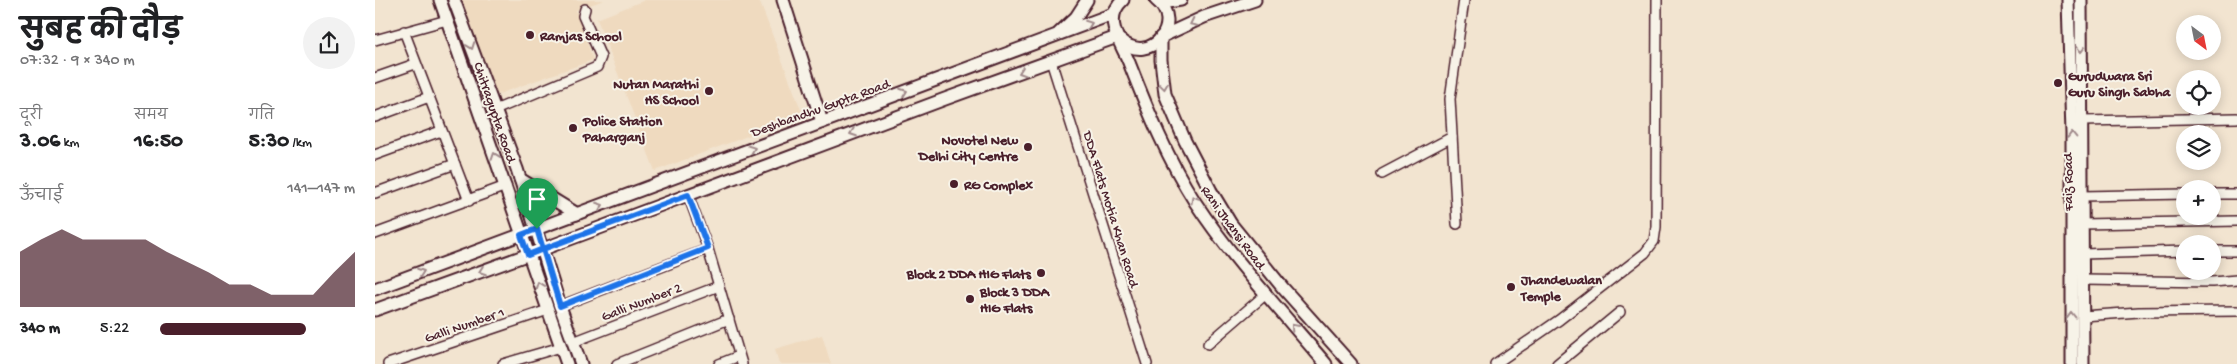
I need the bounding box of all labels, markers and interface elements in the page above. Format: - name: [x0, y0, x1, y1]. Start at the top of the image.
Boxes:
- north arrow: [2176, 15, 2221, 60]
- map controls: [2176, 15, 2221, 280]
- text: सुबह की दौड़: [20, 16, 181, 49]
- one-way arrow: [1189, 16, 1198, 27]
- button: share: [303, 17, 355, 69]
- one-way arrow: [1084, 20, 1093, 30]
- marker: Ramjas School: [524, 29, 536, 41]
- place label: Ramjas School: [539, 29, 622, 46]
- one-way arrow: [465, 41, 475, 49]
- one-way arrow: [2076, 45, 2086, 53]
- text: 07:32 · 9 × 340 m: [20, 52, 135, 71]
- street label: Chitragupta Road: [468, 60, 519, 167]
- one-way arrow: [1018, 66, 1027, 76]
- place label: Gurudwara Sri Guru Singh Sabha: [2068, 69, 2171, 102]
- button: locate: [2176, 70, 2221, 115]
- street label: Deshbandhu Gupta Road: [748, 76, 894, 143]
- place label: Nutan Marathi HS School: [613, 77, 699, 110]
- marker: Gurudwara Sri Guru Singh Sabha: [2052, 77, 2064, 89]
- one-way arrow: [1158, 82, 1169, 90]
- marker: Nutan Marathi HS School: [703, 85, 715, 97]
- one-way arrow: [899, 88, 908, 98]
- text: दूरी: [20, 108, 42, 125]
- text: समय: [134, 108, 168, 125]
- text: गति: [249, 108, 274, 125]
- place label: Police Station Paharganj: [582, 114, 662, 147]
- marker: Police Station Paharganj: [567, 122, 579, 134]
- button: layers: [2176, 125, 2221, 170]
- one-way arrow: [849, 127, 857, 137]
- street label: DDA Flats Motia Khan Road: [1077, 129, 1142, 292]
- text: 3.06: [20, 130, 60, 155]
- text: 16:50: [134, 130, 183, 155]
- text: 5:30: [249, 130, 289, 155]
- one-way arrow: [2067, 131, 2077, 139]
- place label: Novotel New Delhi City Centre: [917, 133, 1019, 166]
- text: km: [60, 135, 80, 152]
- text: /km: [289, 135, 312, 152]
- marker: Novotel New Delhi City Centre: [1022, 141, 1034, 153]
- one-way arrow: [747, 145, 756, 155]
- street label: Faiz Road: [2061, 151, 2078, 212]
- one-way arrow: [491, 152, 501, 160]
- pin: [516, 178, 558, 229]
- marker: RG Complex: [948, 178, 960, 190]
- place label: RG Complex: [963, 178, 1033, 195]
- text: 141–147 m: [287, 180, 355, 199]
- button: +: [2176, 180, 2221, 225]
- street label: Rani Jhansi Road: [1196, 183, 1269, 275]
- icon: arrive: [523, 185, 551, 213]
- text: ऊँचाई: [20, 188, 63, 207]
- one-way arrow: [1190, 196, 1200, 205]
- one-way arrow: [595, 202, 603, 212]
- button: −: [2176, 235, 2221, 280]
- one-way arrow: [478, 265, 487, 275]
- place label: Block 2 DDA HIG Flats: [906, 267, 1032, 284]
- marker: Block 2 DDA HIG Flats: [1035, 267, 1047, 279]
- one-way arrow: [416, 268, 425, 278]
- place label: Jhandewalan Temple: [1520, 273, 1602, 306]
- street label: Galli Number 2: [599, 280, 685, 326]
- one-way arrow: [535, 281, 545, 290]
- marker: Jhandewalan Temple: [1505, 281, 1517, 293]
- place label: Block 3 DDA HIG Flats: [979, 285, 1051, 318]
- marker: Block 3 DDA HIG Flats: [964, 293, 976, 305]
- street label: Galli Number 1: [423, 305, 507, 348]
- one-way arrow: [2065, 311, 2076, 319]
- text: 340 m: [20, 320, 60, 339]
- text: 5:22: [100, 320, 129, 339]
- one-way arrow: [1291, 324, 1300, 333]

